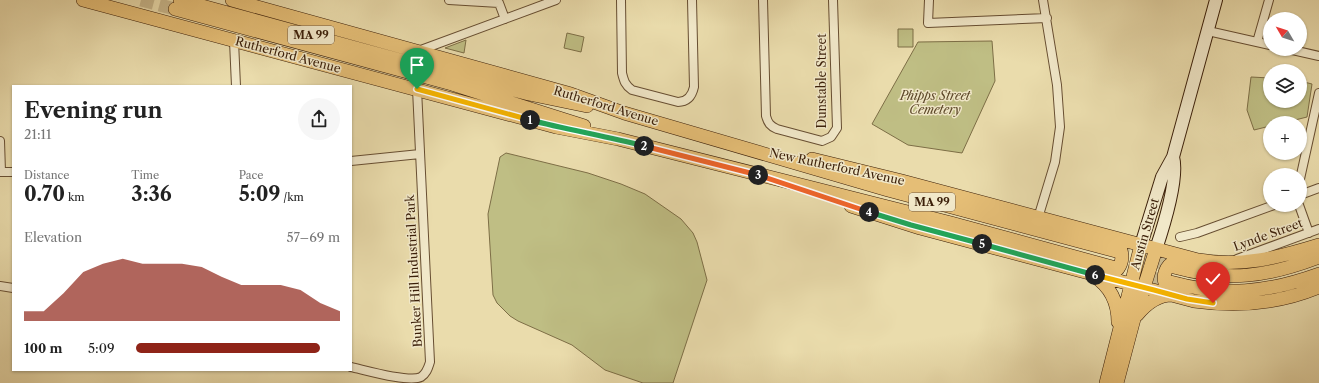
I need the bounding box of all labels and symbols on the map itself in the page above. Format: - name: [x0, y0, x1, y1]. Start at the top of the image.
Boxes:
- north arrow: [1263, 12, 1307, 56]
- road number: MA 99: [288, 26, 334, 44]
- street label: Rutherford Avenue: [234, 33, 343, 76]
- street label: Dunstable Street: [814, 33, 829, 129]
- pin: [400, 48, 434, 89]
- street label: Rutherford Avenue: [552, 82, 661, 129]
- park label: Phipps Street Cemetery: [899, 88, 971, 117]
- pin: 1: [520, 110, 540, 130]
- pin: 2: [634, 136, 654, 156]
- street label: New Rutherford Avenue: [768, 145, 906, 188]
- pin: 3: [748, 165, 768, 185]
- street label: Bunker Hill Industrial Park: [402, 193, 425, 348]
- road number: MA 99: [909, 193, 955, 211]
- street label: Austin Street: [1127, 196, 1162, 272]
- pin: 4: [859, 202, 879, 222]
- street label: Lynde Street: [1231, 215, 1305, 254]
- pin: 5: [972, 234, 992, 254]
- pin: [1196, 262, 1230, 303]
- pin: 6: [1085, 265, 1105, 285]

